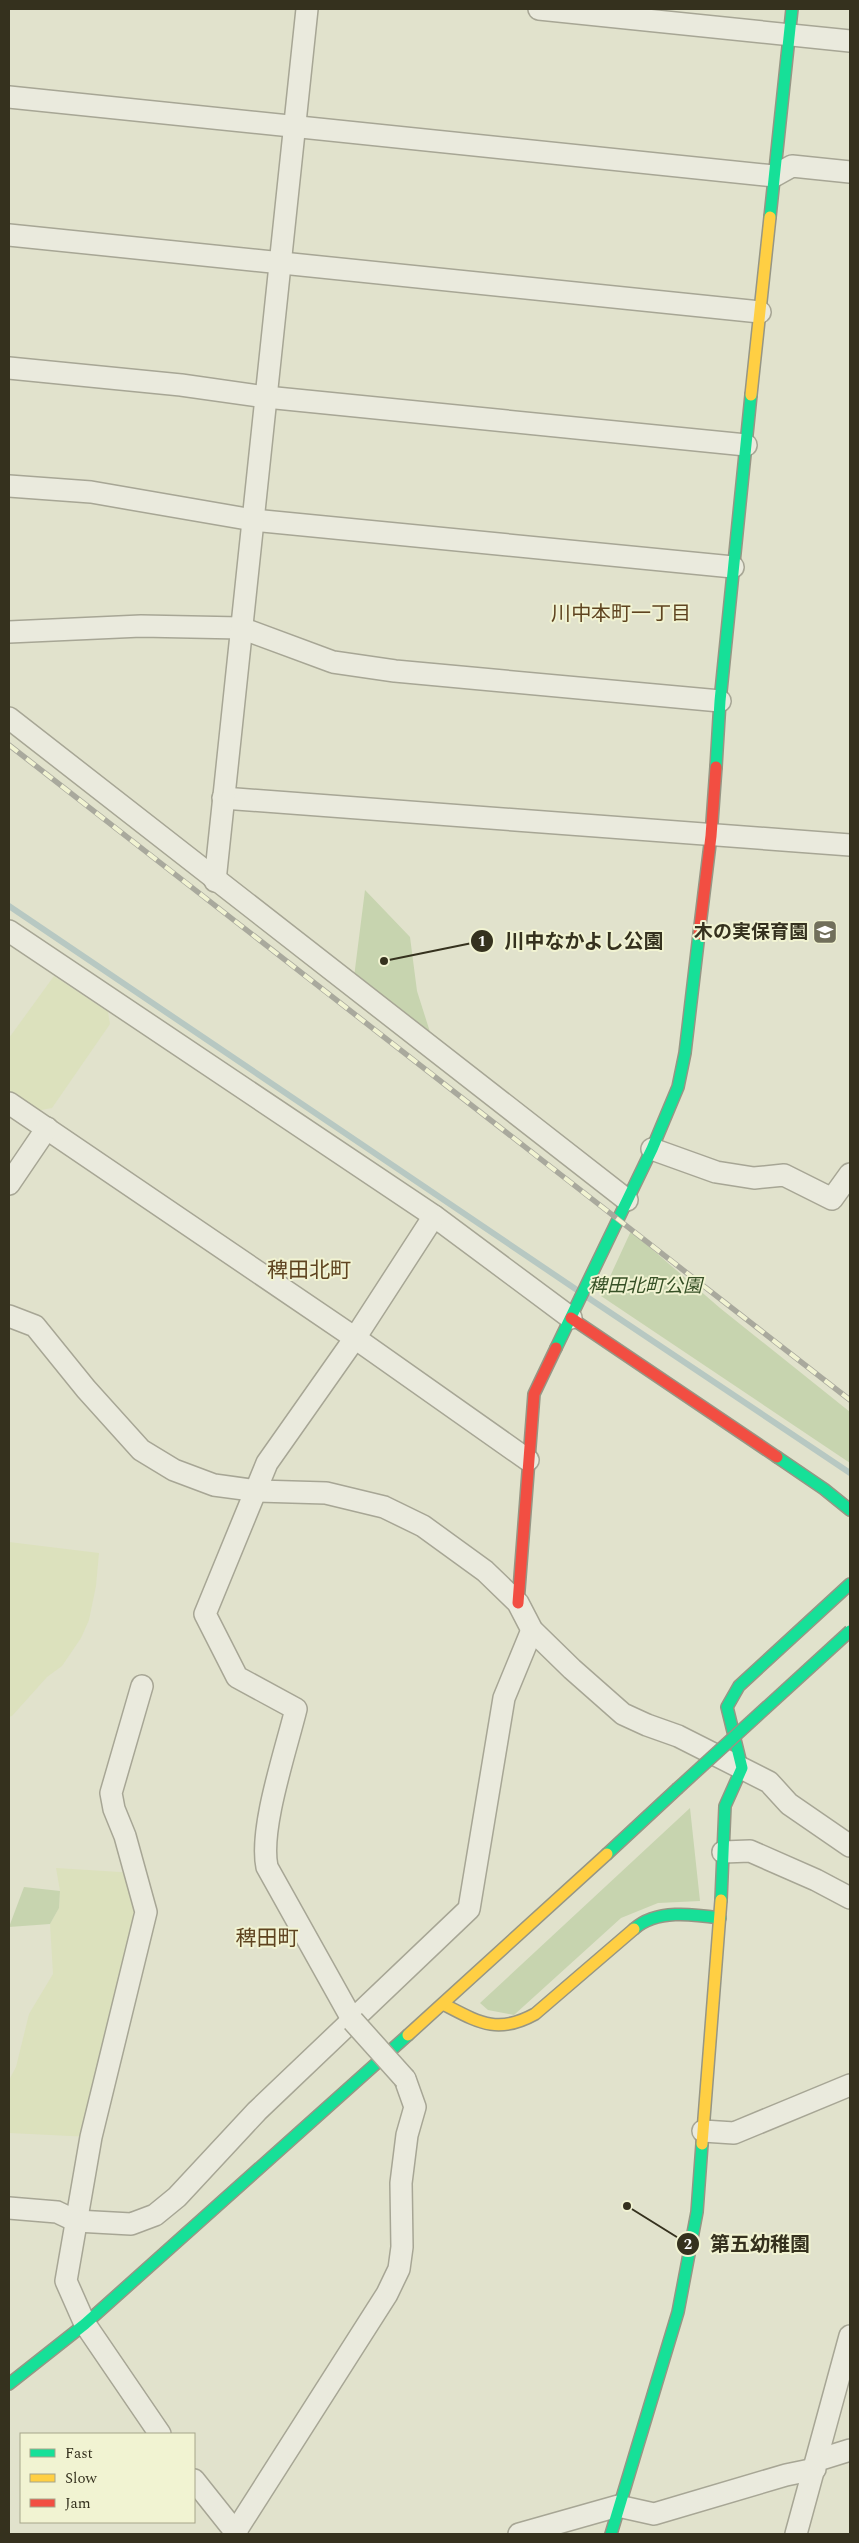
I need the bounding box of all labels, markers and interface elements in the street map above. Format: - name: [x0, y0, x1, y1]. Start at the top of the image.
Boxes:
- district label: 川中本町一丁目: [551, 599, 691, 629]
- place label: 木の実保育園: [694, 918, 808, 947]
- school or university icon: 木の実保育園: [812, 919, 838, 945]
- callout: 川中なかよし公園: [469, 924, 674, 959]
- text: 川中なかよし公園: [505, 927, 664, 957]
- text: 1: [478, 930, 486, 953]
- district label: 稗田北町: [267, 1255, 351, 1287]
- park label: 稗田北町公園: [588, 1272, 705, 1301]
- district label: 稗田町: [236, 1923, 299, 1955]
- callout: 第五幼稚園: [675, 2226, 820, 2261]
- text: 第五幼稚園: [710, 2230, 810, 2260]
- text: 2: [684, 2233, 692, 2256]
- legend: [20, 2433, 195, 2523]
- text: Fast: [65, 2442, 93, 2465]
- text: Slow: [65, 2467, 97, 2490]
- text: Jam: [65, 2492, 91, 2515]

